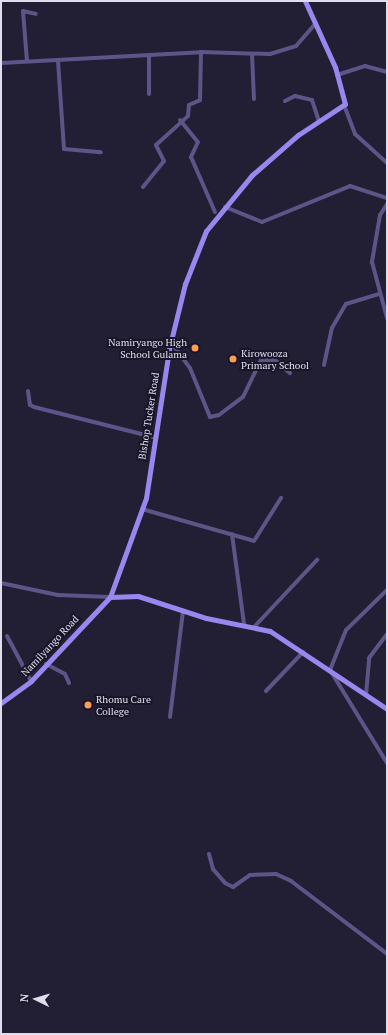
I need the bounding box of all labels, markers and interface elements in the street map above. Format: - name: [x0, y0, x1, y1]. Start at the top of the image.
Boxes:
- place label: Namiryango High School Gulama: [108, 336, 187, 360]
- marker: Namiryango High School Gulama: [190, 343, 200, 353]
- place label: Kirowooza Primary School: [241, 347, 309, 370]
- marker: Kirowooza Primary School: [228, 354, 238, 364]
- street label: Bishop Tucker Road: [136, 372, 162, 460]
- street label: Namilyango Road: [19, 613, 81, 679]
- place label: Rhomu Care College: [96, 693, 151, 716]
- marker: Rhomu Care College: [83, 700, 93, 710]
- north arrow: [16, 979, 56, 1019]
- text: N: [17, 993, 31, 1003]

